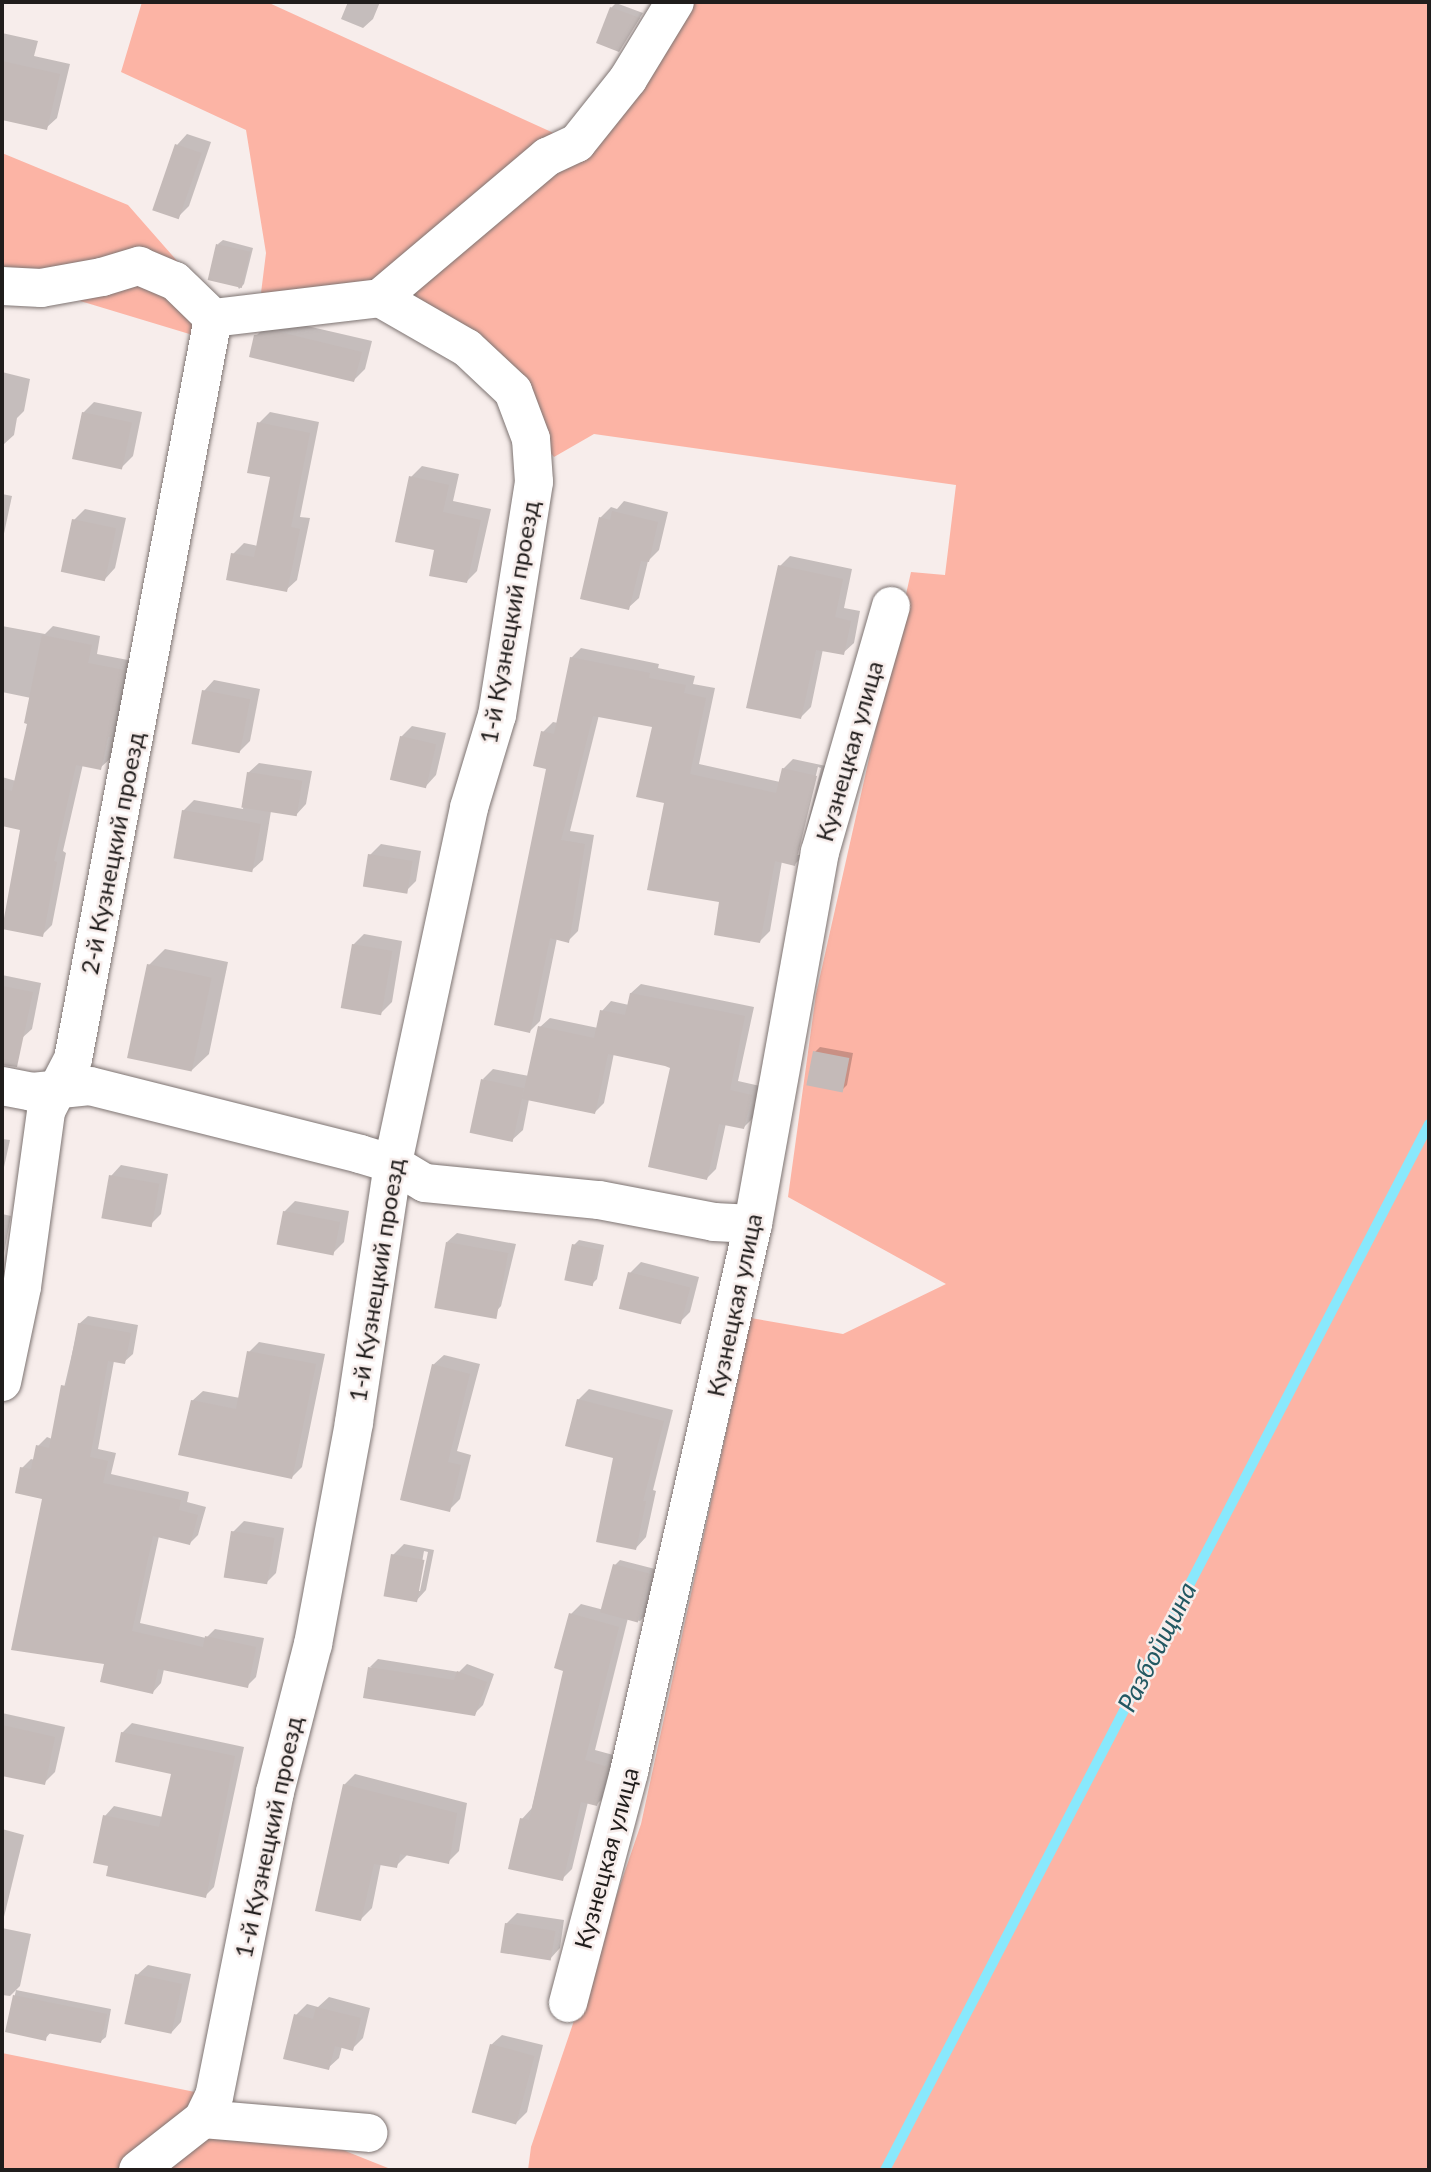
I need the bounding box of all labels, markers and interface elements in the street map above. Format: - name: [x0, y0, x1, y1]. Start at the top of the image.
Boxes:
- street label: 1-й Кузнецкий проезд: [473, 498, 545, 746]
- street label: Кузнецкая улица: [809, 657, 889, 845]
- street label: 2-й Кузнецкий проезд: [74, 729, 150, 977]
- street label: 1-й Кузнецкий проезд: [343, 1156, 409, 1404]
- street label: Кузнецкая улица: [701, 1211, 767, 1399]
- water label: Разбойщина: [1111, 1577, 1203, 1717]
- street label: 1-й Кузнецкий проезд: [228, 1714, 308, 1960]
- street label: Кузнецкая улица: [568, 1764, 644, 1952]

